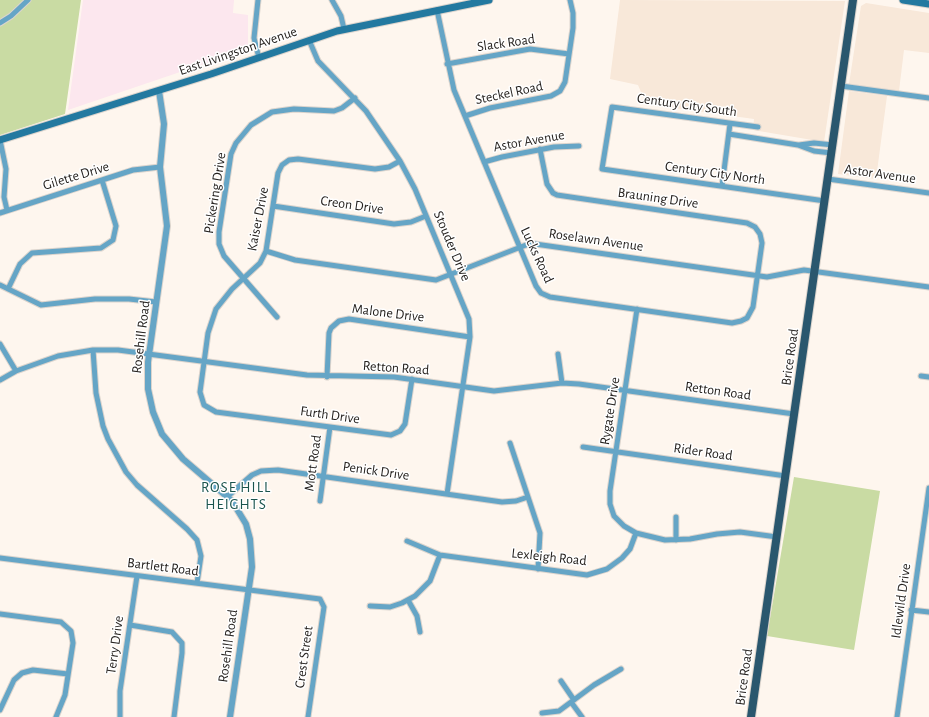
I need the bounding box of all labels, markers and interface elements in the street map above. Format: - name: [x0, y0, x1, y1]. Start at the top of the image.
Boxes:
- street label: East Livingston Avenue: [177, 23, 299, 79]
- street label: Slack Road: [476, 31, 536, 55]
- street label: Steckel Road: [474, 78, 544, 108]
- street label: Century City South: [636, 90, 738, 120]
- street label: Astor Avenue: [492, 126, 566, 156]
- street label: Pickering Drive: [200, 151, 230, 235]
- street label: Gilette Drive: [41, 158, 111, 194]
- street label: Century City North: [664, 158, 766, 188]
- street label: Astor Avenue: [843, 161, 917, 187]
- street label: Brauning Drive: [617, 184, 699, 212]
- street label: Kaiser Drive: [244, 186, 272, 252]
- street label: Creon Drive: [319, 192, 385, 218]
- street label: Stouder Drive: [430, 208, 474, 284]
- street label: Lucks Road: [517, 224, 557, 286]
- street label: Roselawn Avenue: [548, 225, 644, 255]
- street label: Rosehill Road: [128, 299, 154, 375]
- street label: Malone Drive: [351, 300, 425, 326]
- street label: Brice Road: [778, 327, 802, 387]
- street label: Retton Road: [362, 357, 430, 379]
- street label: Rygate Drive: [596, 376, 624, 446]
- street label: Retton Road: [684, 378, 752, 404]
- street label: Furth Drive: [299, 402, 361, 428]
- street label: Mott Road: [301, 434, 325, 492]
- street label: Rider Road: [672, 440, 734, 464]
- street label: Penick Drive: [342, 458, 410, 484]
- district label: ROSE HILL HEIGHTS: [201, 478, 271, 513]
- street label: Lexleigh Road: [510, 545, 588, 569]
- street label: Bartlett Road: [126, 554, 200, 580]
- street label: Idlewild Drive: [887, 562, 915, 640]
- street label: Rosehill Road: [215, 608, 241, 684]
- street label: Terry Drive: [103, 615, 127, 675]
- street label: Crest Street: [291, 625, 317, 689]
- street label: Brice Road: [732, 647, 756, 707]

